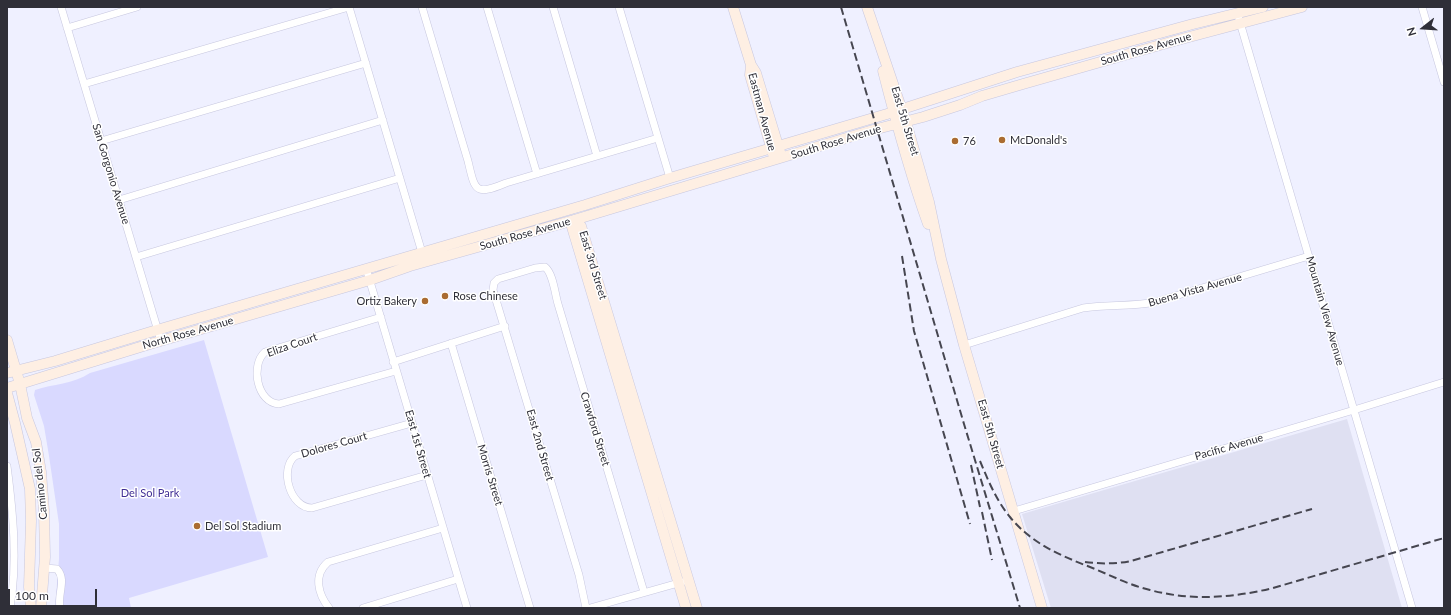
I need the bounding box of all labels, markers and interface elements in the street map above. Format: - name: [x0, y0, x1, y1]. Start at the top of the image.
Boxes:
- north arrow: [1403, 8, 1443, 48]
- text: N: [1404, 26, 1419, 38]
- street label: South Rose Avenue: [1099, 30, 1193, 68]
- street label: Eastman Avenue: [745, 71, 779, 153]
- street label: East 5th Street: [888, 85, 922, 157]
- street label: San Gorgonio Avenue: [89, 122, 133, 226]
- street label: South Rose Avenue: [789, 122, 883, 162]
- place label: McDonald's: [1010, 133, 1067, 147]
- place label: 76: [963, 134, 976, 148]
- marker: McDonald's: [997, 135, 1007, 145]
- marker: 76: [950, 136, 960, 146]
- street label: South Rose Avenue: [478, 215, 572, 253]
- street label: East 3rd Street: [576, 229, 610, 301]
- street label: Mountain View Avenue: [1303, 255, 1347, 367]
- street label: Buena Vista Avenue: [1147, 270, 1243, 310]
- place label: Rose Chinese: [453, 289, 518, 303]
- marker: Rose Chinese: [440, 291, 450, 301]
- place label: Ortiz Bakery: [356, 294, 417, 308]
- marker: Ortiz Bakery: [420, 296, 430, 306]
- street label: North Rose Avenue: [141, 314, 235, 352]
- street label: Eliza Court: [265, 330, 319, 360]
- street label: Crawford Street: [577, 390, 613, 468]
- street label: East 5th Street: [975, 398, 1007, 470]
- street label: East 1st Street: [402, 408, 434, 480]
- street label: East 2nd Street: [523, 408, 557, 482]
- street label: Dolores Court: [299, 429, 369, 461]
- street label: Pacific Avenue: [1193, 431, 1265, 463]
- street label: Morris Street: [474, 443, 506, 507]
- street label: Camino del Sol: [30, 448, 50, 520]
- park label: Del Sol Park: [121, 486, 179, 500]
- place label: Del Sol Stadium: [205, 519, 281, 533]
- marker: Del Sol Stadium: [192, 521, 202, 531]
- scale bar: [10, 581, 99, 607]
- text: 100 m: [15, 588, 49, 603]

